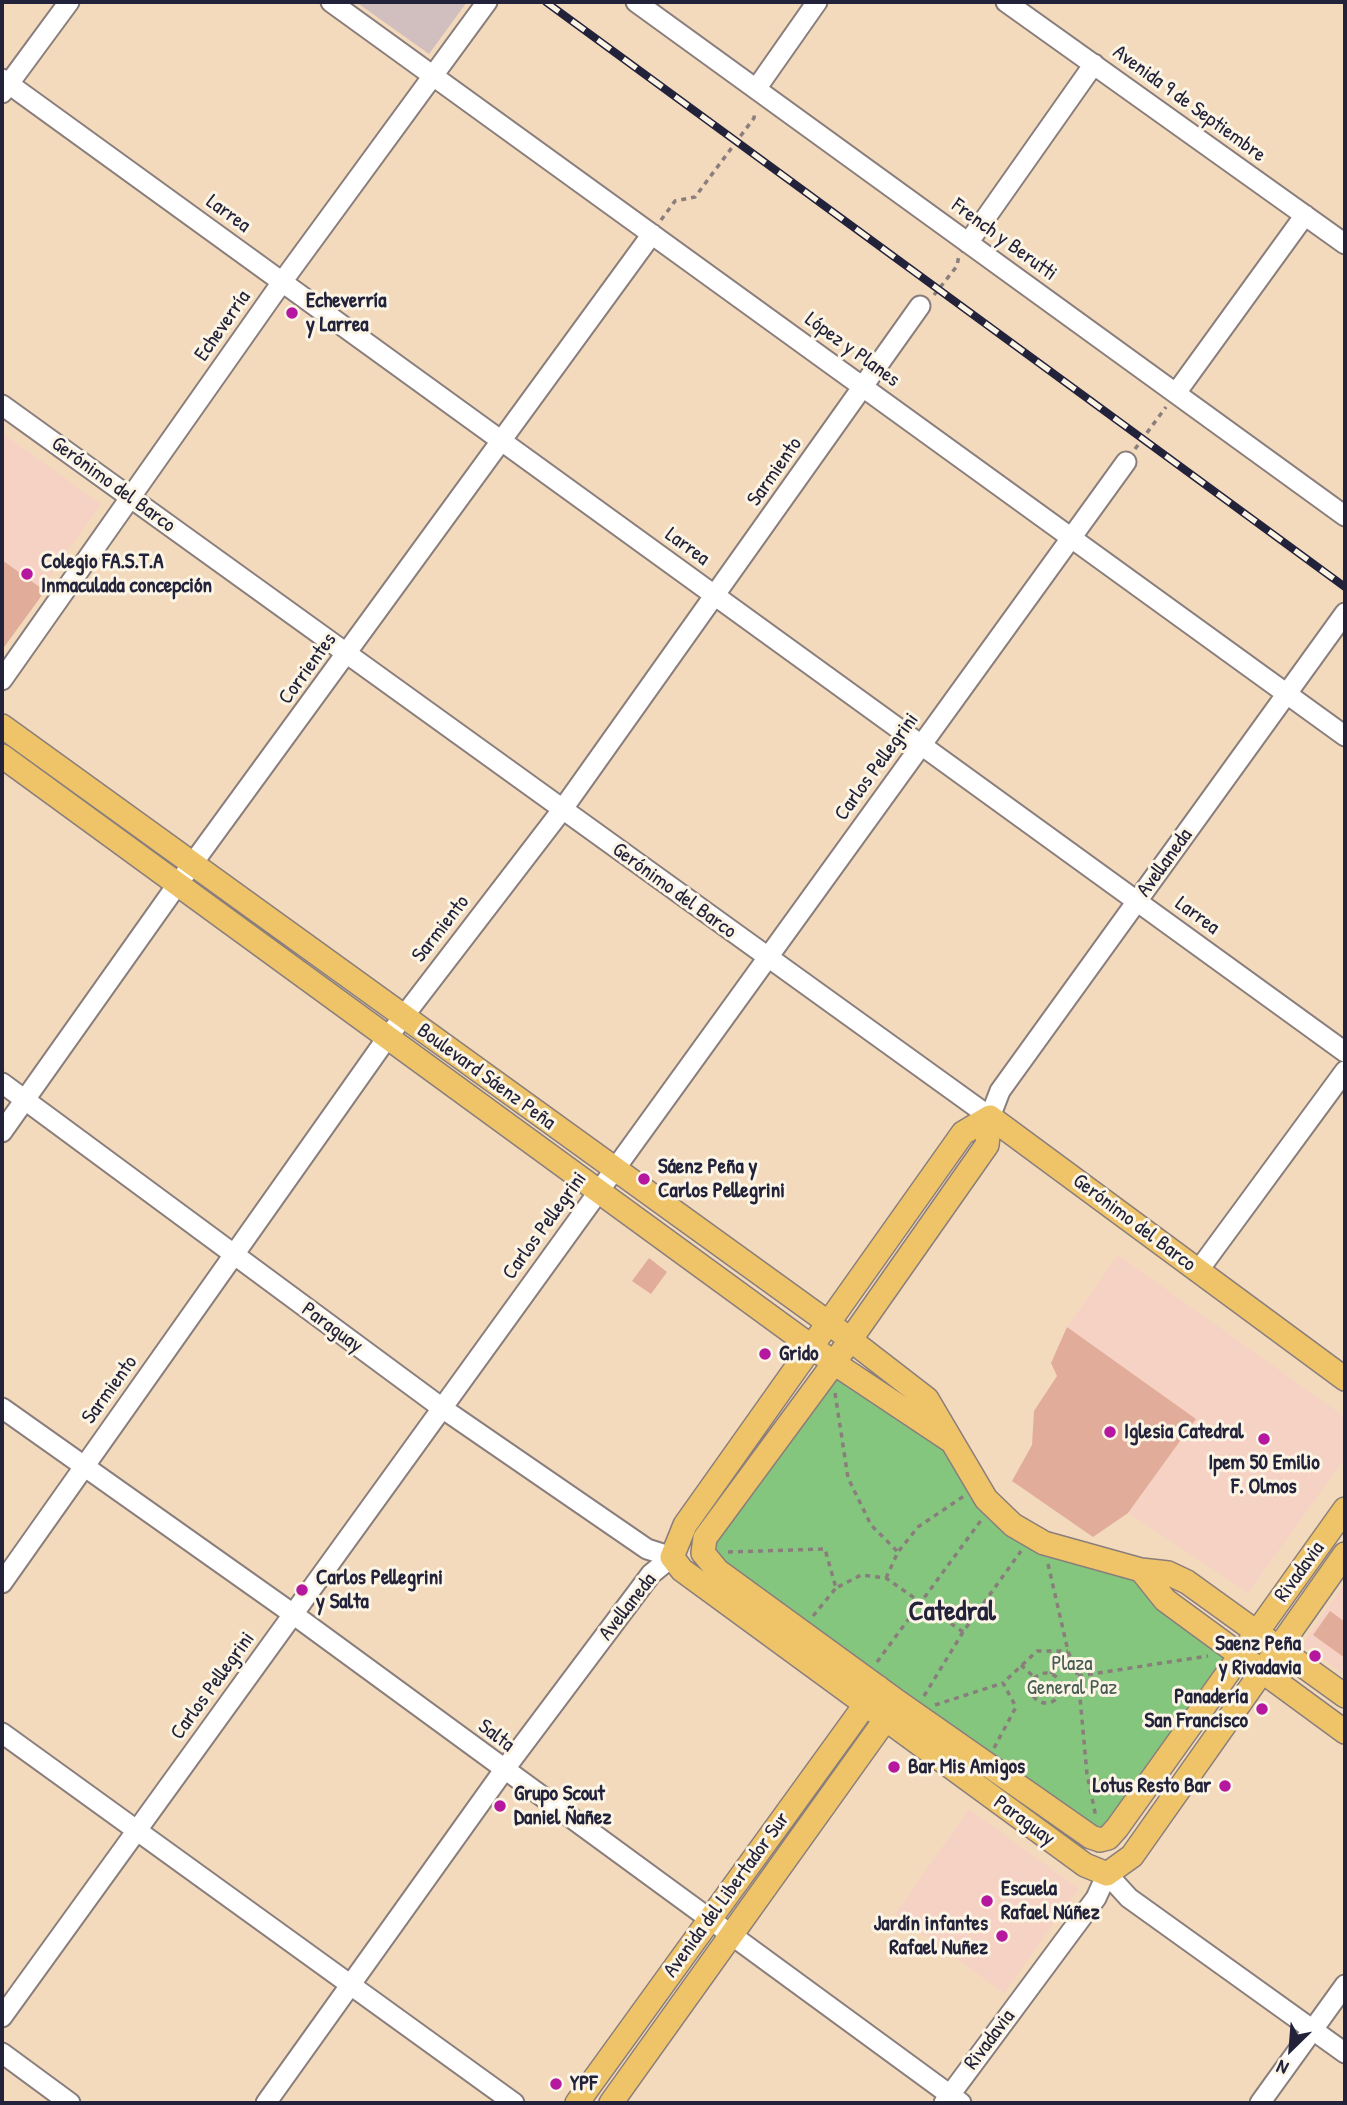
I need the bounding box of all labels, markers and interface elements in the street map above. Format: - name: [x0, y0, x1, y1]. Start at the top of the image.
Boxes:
- street label: Avenida 9 de Septiembre: [1108, 40, 1270, 168]
- street label: Larrea: [201, 189, 255, 239]
- street label: French y Berutti: [946, 193, 1062, 287]
- street label: Echeverría: [190, 286, 256, 366]
- place label: Echeverría y Larrea: [306, 288, 386, 338]
- marker: Echeverría y Larrea: [284, 305, 300, 321]
- street label: López y Planes: [800, 307, 904, 393]
- street label: Gerónimo del Barco: [46, 432, 180, 538]
- street label: Sarmiento: [742, 433, 808, 511]
- street label: Larrea: [660, 522, 714, 572]
- place label: Colegio FA.S.T.A Inmaculada concepción: [41, 549, 212, 599]
- marker: Colegio FA.S.T.A Inmaculada concepción: [19, 566, 35, 582]
- street label: Corrientes: [274, 628, 342, 710]
- street label: Carlos Pellegrini: [829, 708, 925, 826]
- street label: Avellaneda: [1132, 824, 1198, 902]
- street label: Gerónimo del Barco: [607, 838, 741, 944]
- street label: Sarmiento: [407, 890, 475, 968]
- street label: Larrea: [1170, 891, 1224, 941]
- street label: Boulevard Sáenz Peña: [412, 1018, 560, 1136]
- place label: Sáenz Peña y Carlos Pellegrini: [658, 1154, 785, 1204]
- street label: Carlos Pellegrini: [497, 1167, 593, 1285]
- street label: Gerónimo del Barco: [1068, 1169, 1200, 1277]
- marker: Sáenz Peña y Carlos Pellegrini: [636, 1171, 652, 1187]
- street label: Paraguay: [296, 1297, 368, 1359]
- place label: Grido: [779, 1341, 819, 1367]
- marker: Grido: [757, 1346, 773, 1362]
- street label: Sarmiento: [77, 1351, 143, 1429]
- place label: Iglesia Catedral: [1124, 1419, 1243, 1445]
- marker: Iglesia Catedral: [1102, 1424, 1118, 1440]
- marker: Ipem 50 Emilio F. Olmos: [1256, 1431, 1272, 1447]
- place label: Ipem 50 Emilio F. Olmos: [1208, 1450, 1320, 1500]
- street label: Rivadavia: [1270, 1537, 1330, 1607]
- place label: Carlos Pellegrini y Salta: [316, 1565, 443, 1615]
- street label: Avellaneda: [594, 1568, 662, 1646]
- marker: Carlos Pellegrini y Salta: [294, 1582, 310, 1598]
- district label: Catedral: [908, 1596, 996, 1630]
- street label: Carlos Pellegrini: [165, 1627, 261, 1745]
- place label: Saenz Peña y Rivadavia: [1215, 1631, 1301, 1681]
- marker: Saenz Peña y Rivadavia: [1307, 1648, 1323, 1664]
- park label: Plaza General Paz: [1027, 1651, 1117, 1701]
- place label: Panadería San Francisco: [1145, 1684, 1248, 1734]
- marker: Panadería San Francisco: [1254, 1701, 1270, 1717]
- street label: Salta: [473, 1714, 519, 1758]
- place label: Bar Mis Amigos: [908, 1754, 1025, 1780]
- marker: Bar Mis Amigos: [886, 1759, 902, 1775]
- place label: Lotus Resto Bar: [1093, 1773, 1211, 1799]
- marker: Lotus Resto Bar: [1217, 1778, 1233, 1794]
- place label: Grupo Scout Daniel Ñañez: [514, 1781, 611, 1831]
- street label: Paraguay: [988, 1790, 1060, 1852]
- marker: Grupo Scout Daniel Ñañez: [492, 1798, 508, 1814]
- street label: Avenida del Libertador Sur: [659, 1807, 795, 1983]
- place label: Escuela Rafael Núñez: [1001, 1876, 1100, 1926]
- marker: Escuela Rafael Núñez: [979, 1893, 995, 1909]
- place label: Jardín infantes Rafael Nuñez: [874, 1911, 988, 1961]
- marker: Jardín infantes Rafael Nuñez: [994, 1928, 1010, 1944]
- street label: Rivadavia: [959, 2005, 1021, 2075]
- north arrow: [1256, 2014, 1326, 2084]
- text: N: [1272, 2054, 1292, 2082]
- place label: YPF: [570, 2071, 597, 2097]
- marker: YPF: [548, 2076, 564, 2092]

